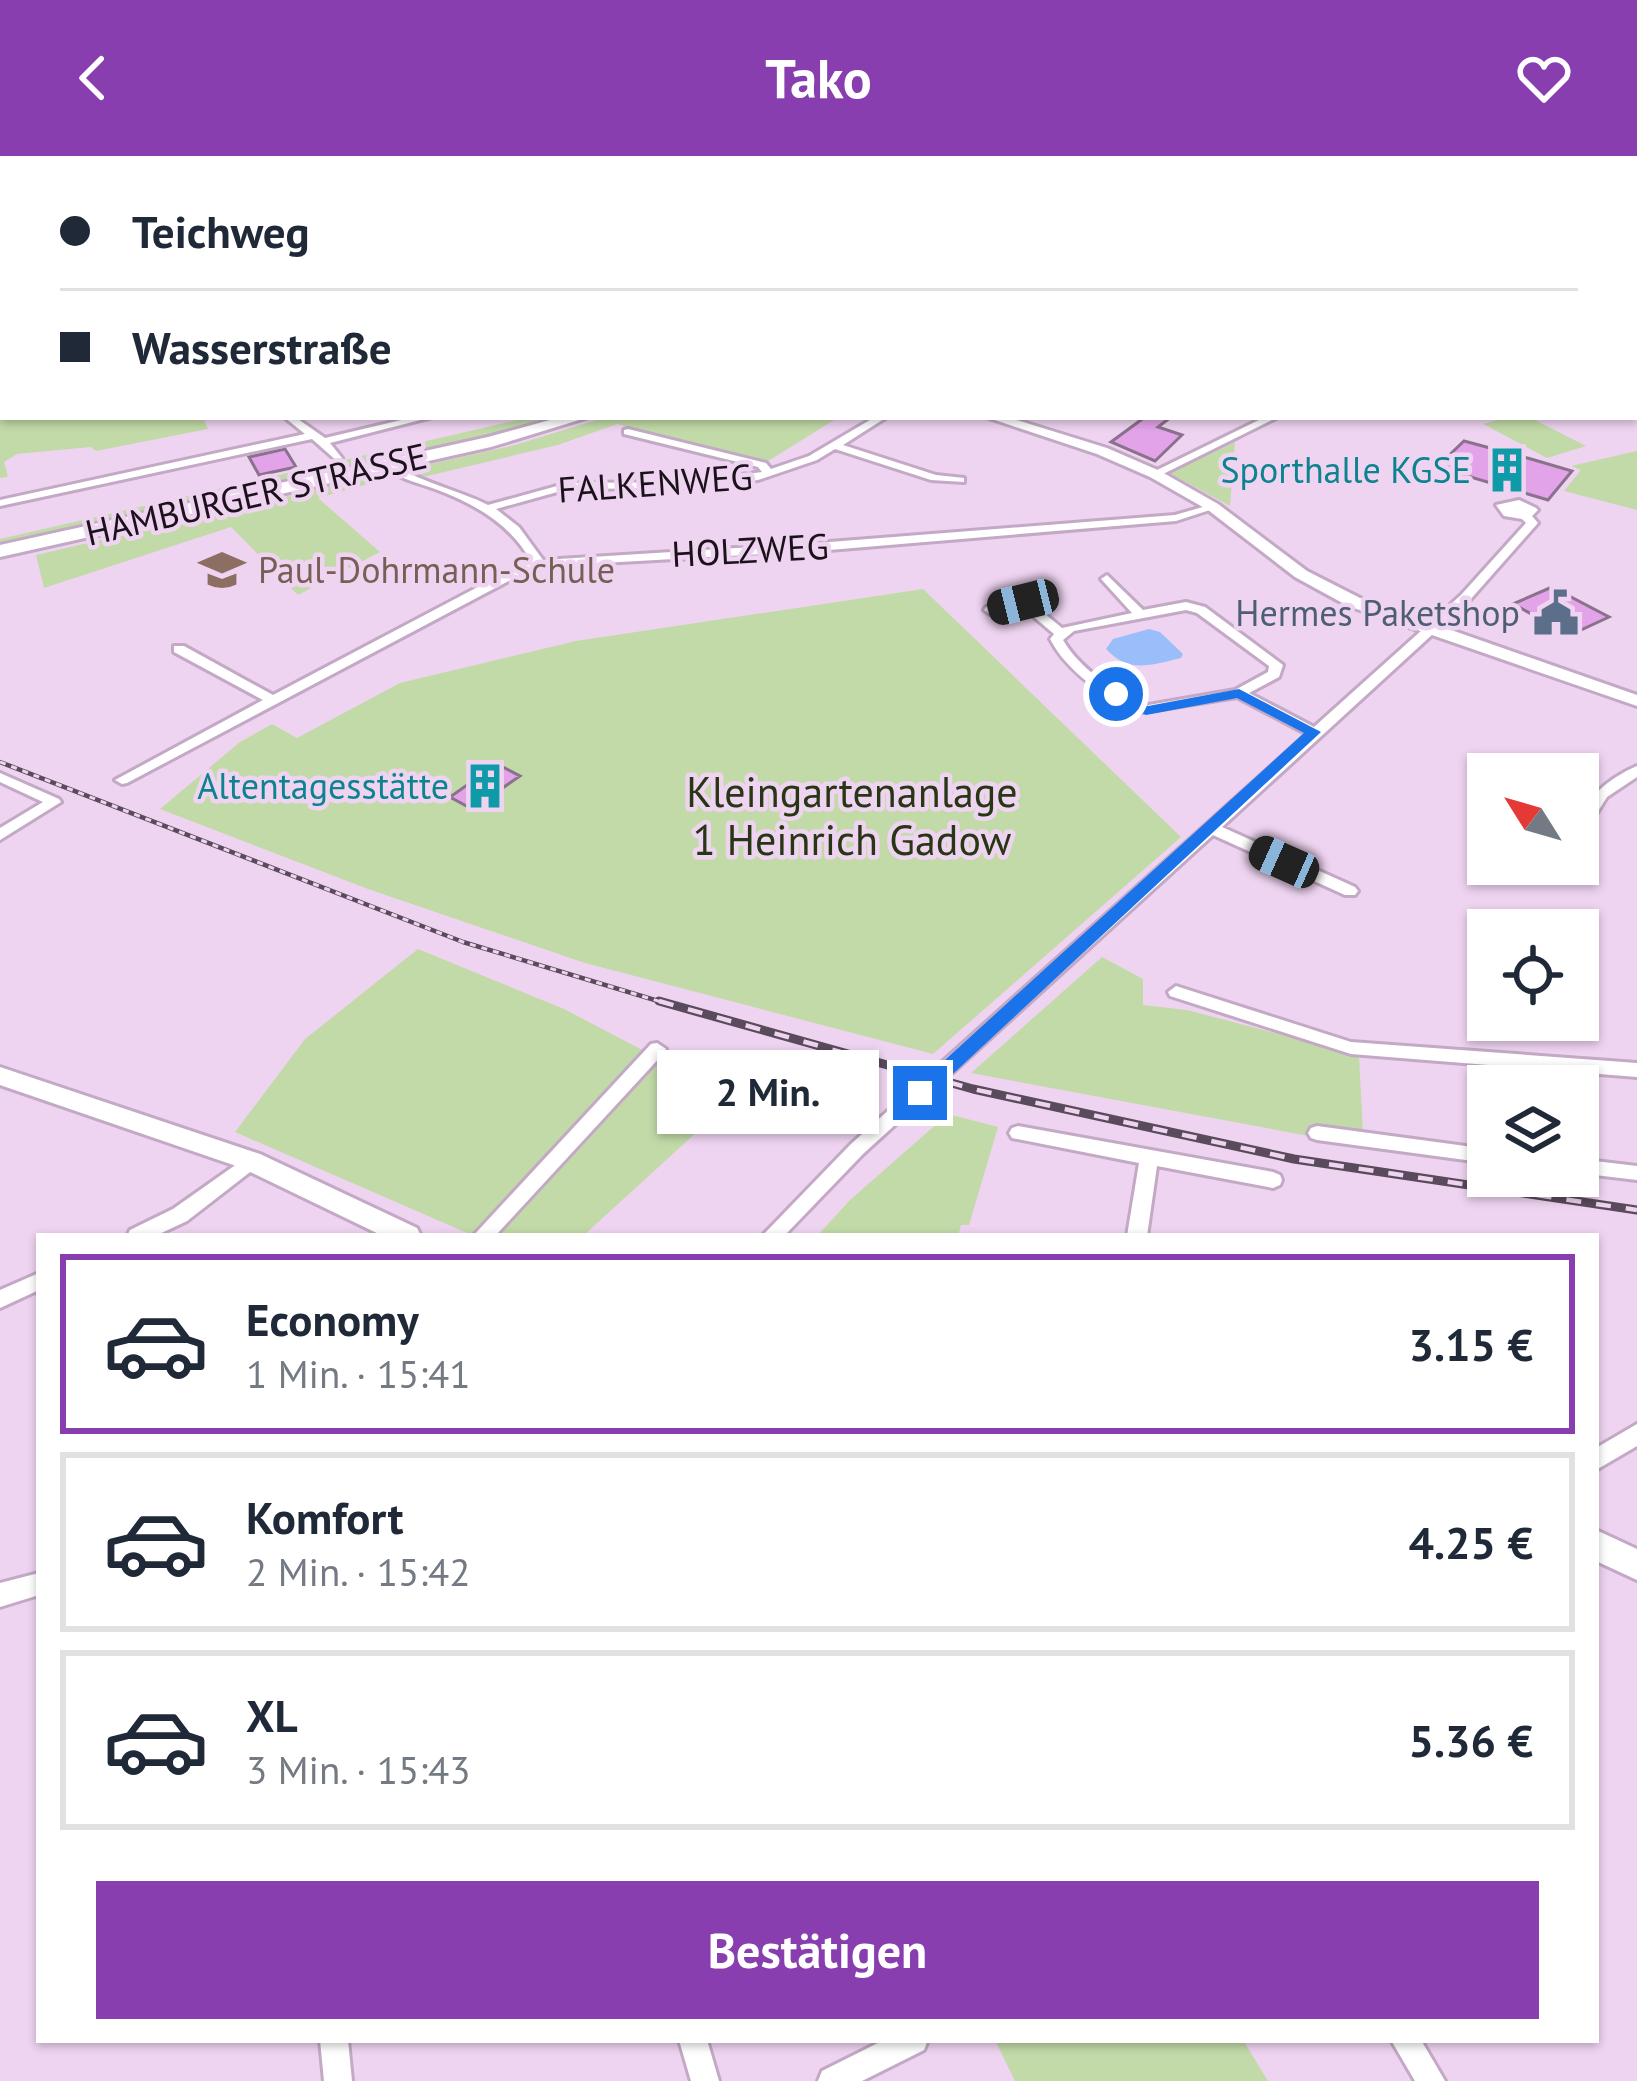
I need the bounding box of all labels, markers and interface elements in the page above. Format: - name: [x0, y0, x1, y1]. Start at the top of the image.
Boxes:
- text: Tako: [765, 43, 872, 113]
- icon: back: [60, 45, 126, 111]
- icon: heart: [1511, 45, 1577, 111]
- text: Teichweg: [132, 202, 310, 260]
- text: Wasserstraße: [132, 318, 392, 376]
- street label: HAMBURGER STRASSE: [81, 431, 431, 556]
- building icon: Sporthalle KGSE: [1482, 445, 1532, 495]
- place label: Sporthalle KGSE: [1220, 446, 1471, 493]
- street label: FALKENWEG: [556, 452, 754, 513]
- street label: HOLZWEG: [670, 522, 830, 577]
- school or university icon: Paul-Dohrmann-Schule: [197, 545, 247, 595]
- place label: Paul-Dohrmann-Schule: [258, 546, 615, 593]
- car: [984, 576, 1062, 628]
- public building icon: Hermes Paketshop: [1531, 588, 1581, 638]
- place label: Hermes Paketshop: [1235, 589, 1520, 636]
- route start: [1089, 667, 1143, 721]
- north arrow: [1467, 753, 1599, 885]
- map controls: [1467, 753, 1599, 1197]
- building icon: Altentagesstätte: [460, 761, 510, 811]
- place label: Altentagesstätte: [197, 762, 449, 809]
- park label: Kleingartenanlage 1 Heinrich Gadow: [686, 764, 1018, 867]
- car: [1244, 831, 1324, 893]
- button: locate: [1467, 909, 1599, 1041]
- callout: 2 Min.: [656, 1051, 878, 1135]
- button: layers: [1467, 1065, 1599, 1197]
- text: 2 Min.: [716, 1066, 820, 1117]
- route end: [893, 1066, 947, 1120]
- icon: car: [102, 1290, 210, 1398]
- text: Economy: [246, 1290, 419, 1348]
- text: 3.15 €: [1408, 1315, 1533, 1373]
- text: 1 Min. · 15:41: [246, 1348, 470, 1399]
- icon: car: [102, 1488, 210, 1596]
- text: Komfort: [246, 1488, 403, 1546]
- text: 4.25 €: [1408, 1513, 1533, 1571]
- text: 2 Min. · 15:42: [246, 1546, 470, 1597]
- icon: car: [102, 1686, 210, 1794]
- text: XL: [246, 1686, 298, 1744]
- text: 5.36 €: [1408, 1711, 1533, 1769]
- text: 3 Min. · 15:43: [246, 1744, 470, 1795]
- button: Bestätigen: [96, 1881, 1539, 2019]

